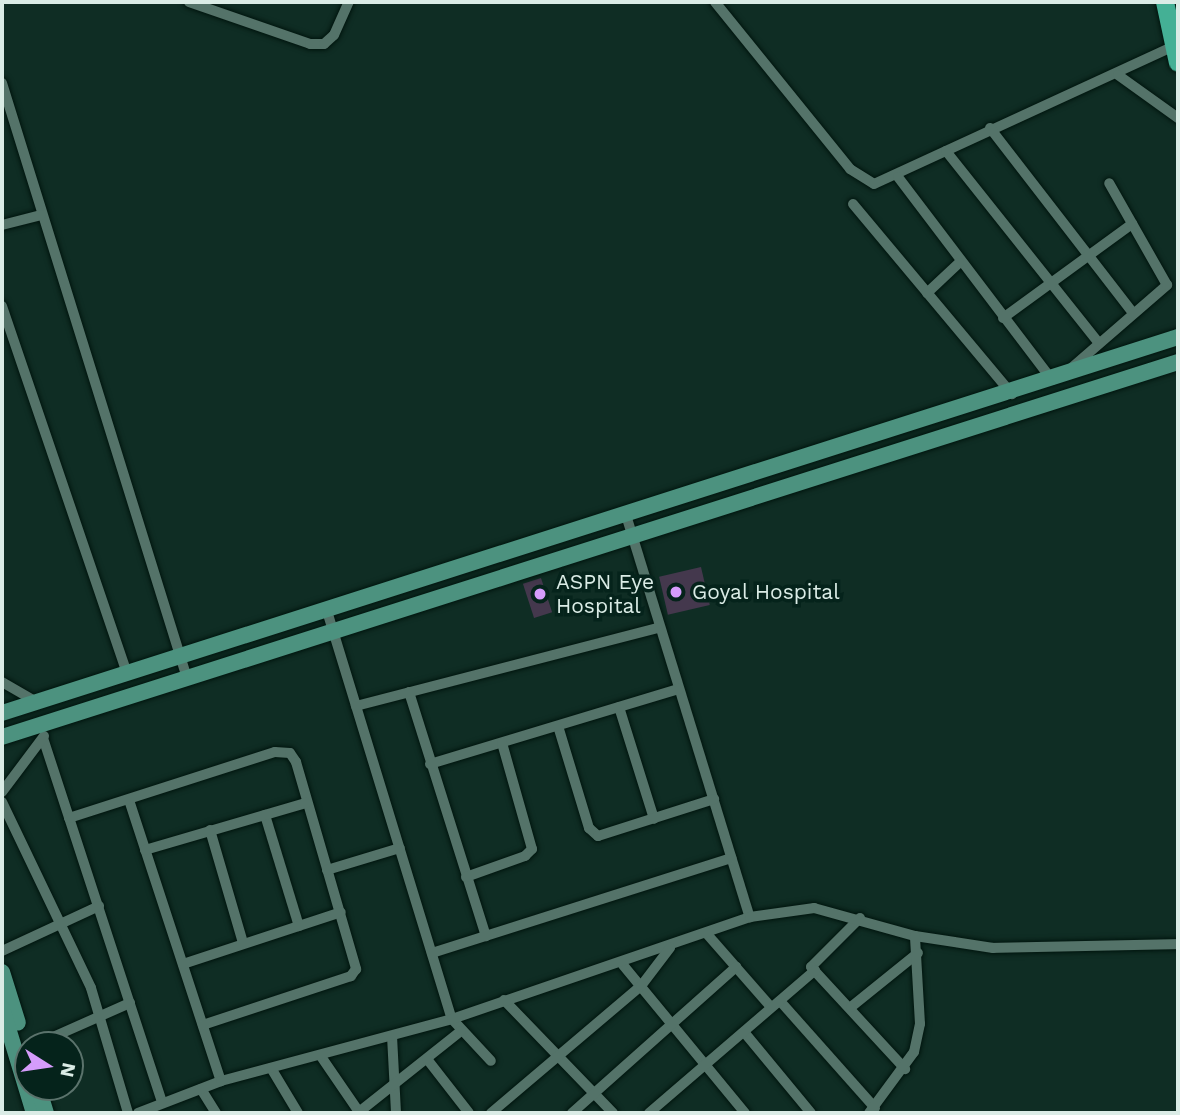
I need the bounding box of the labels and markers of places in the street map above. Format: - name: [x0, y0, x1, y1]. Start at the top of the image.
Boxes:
- place label: ASPN Eye Hospital: [556, 569, 654, 619]
- place label: Goyal Hospital: [692, 579, 840, 605]
- marker: Goyal Hospital: [666, 582, 686, 602]
- marker: ASPN Eye Hospital: [530, 584, 550, 604]

